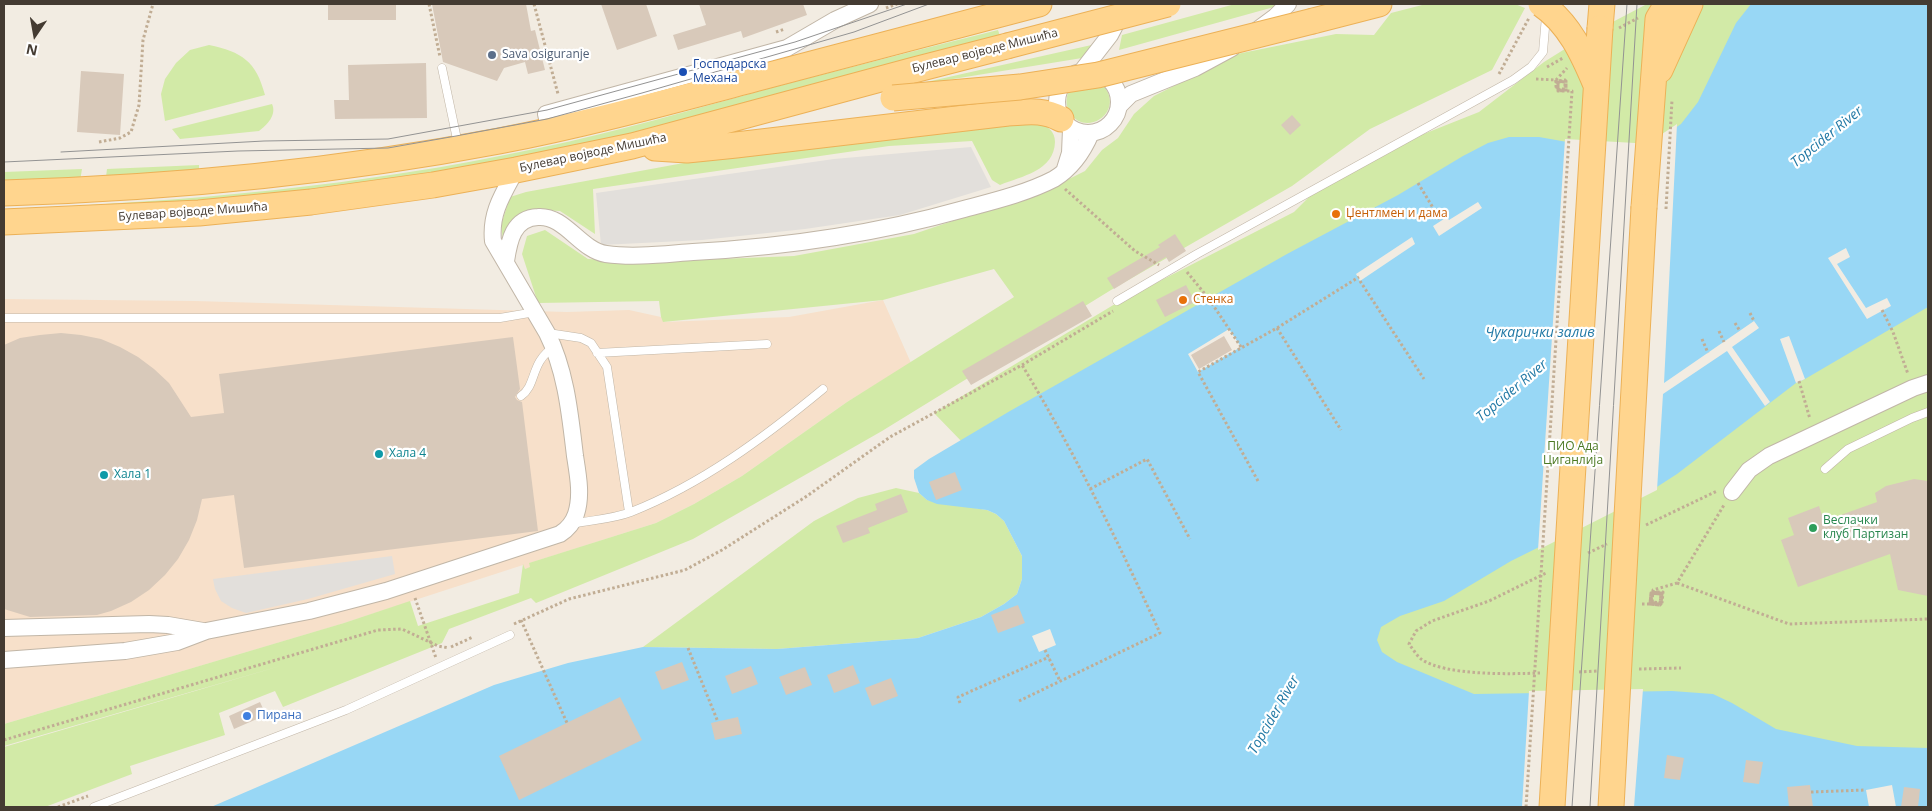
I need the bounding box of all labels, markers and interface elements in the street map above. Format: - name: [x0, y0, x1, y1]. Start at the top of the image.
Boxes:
- north arrow: [10, 10, 60, 60]
- street label: Булевар војводе Мишића: [911, 26, 1059, 76]
- text: N: [24, 40, 39, 61]
- place label: Sava osiguranje: [502, 48, 590, 62]
- marker: Sava osiguranje: [486, 49, 498, 61]
- place label: Господарска Механа: [693, 58, 766, 86]
- marker: Господарска Механа: [677, 66, 689, 78]
- water label: Topcider River: [1788, 103, 1866, 171]
- street label: Булевар војводе Мишића: [518, 130, 668, 176]
- street label: Булевар војводе Мишића: [118, 200, 268, 224]
- place label: Џентлмен и дама: [1346, 207, 1448, 221]
- marker: Џентлмен и дама: [1330, 208, 1342, 220]
- place label: Стенка: [1193, 293, 1233, 307]
- marker: Стенка: [1177, 294, 1189, 306]
- water label: Чукарички залив: [1485, 325, 1595, 341]
- water label: Topcider River: [1473, 356, 1551, 426]
- park label: ПИО Ада Циганлија: [1543, 440, 1603, 468]
- place label: Хала 4: [389, 447, 426, 461]
- marker: Хала 4: [373, 448, 385, 460]
- place label: Хала 1: [114, 468, 151, 482]
- marker: Хала 1: [98, 469, 110, 481]
- place label: Веслачки клуб Партизан: [1823, 514, 1908, 542]
- marker: Веслачки клуб Партизан: [1807, 522, 1819, 534]
- water label: Topcider River: [1245, 673, 1303, 757]
- place label: Пирана: [257, 709, 302, 723]
- marker: Пирана: [241, 710, 253, 722]

